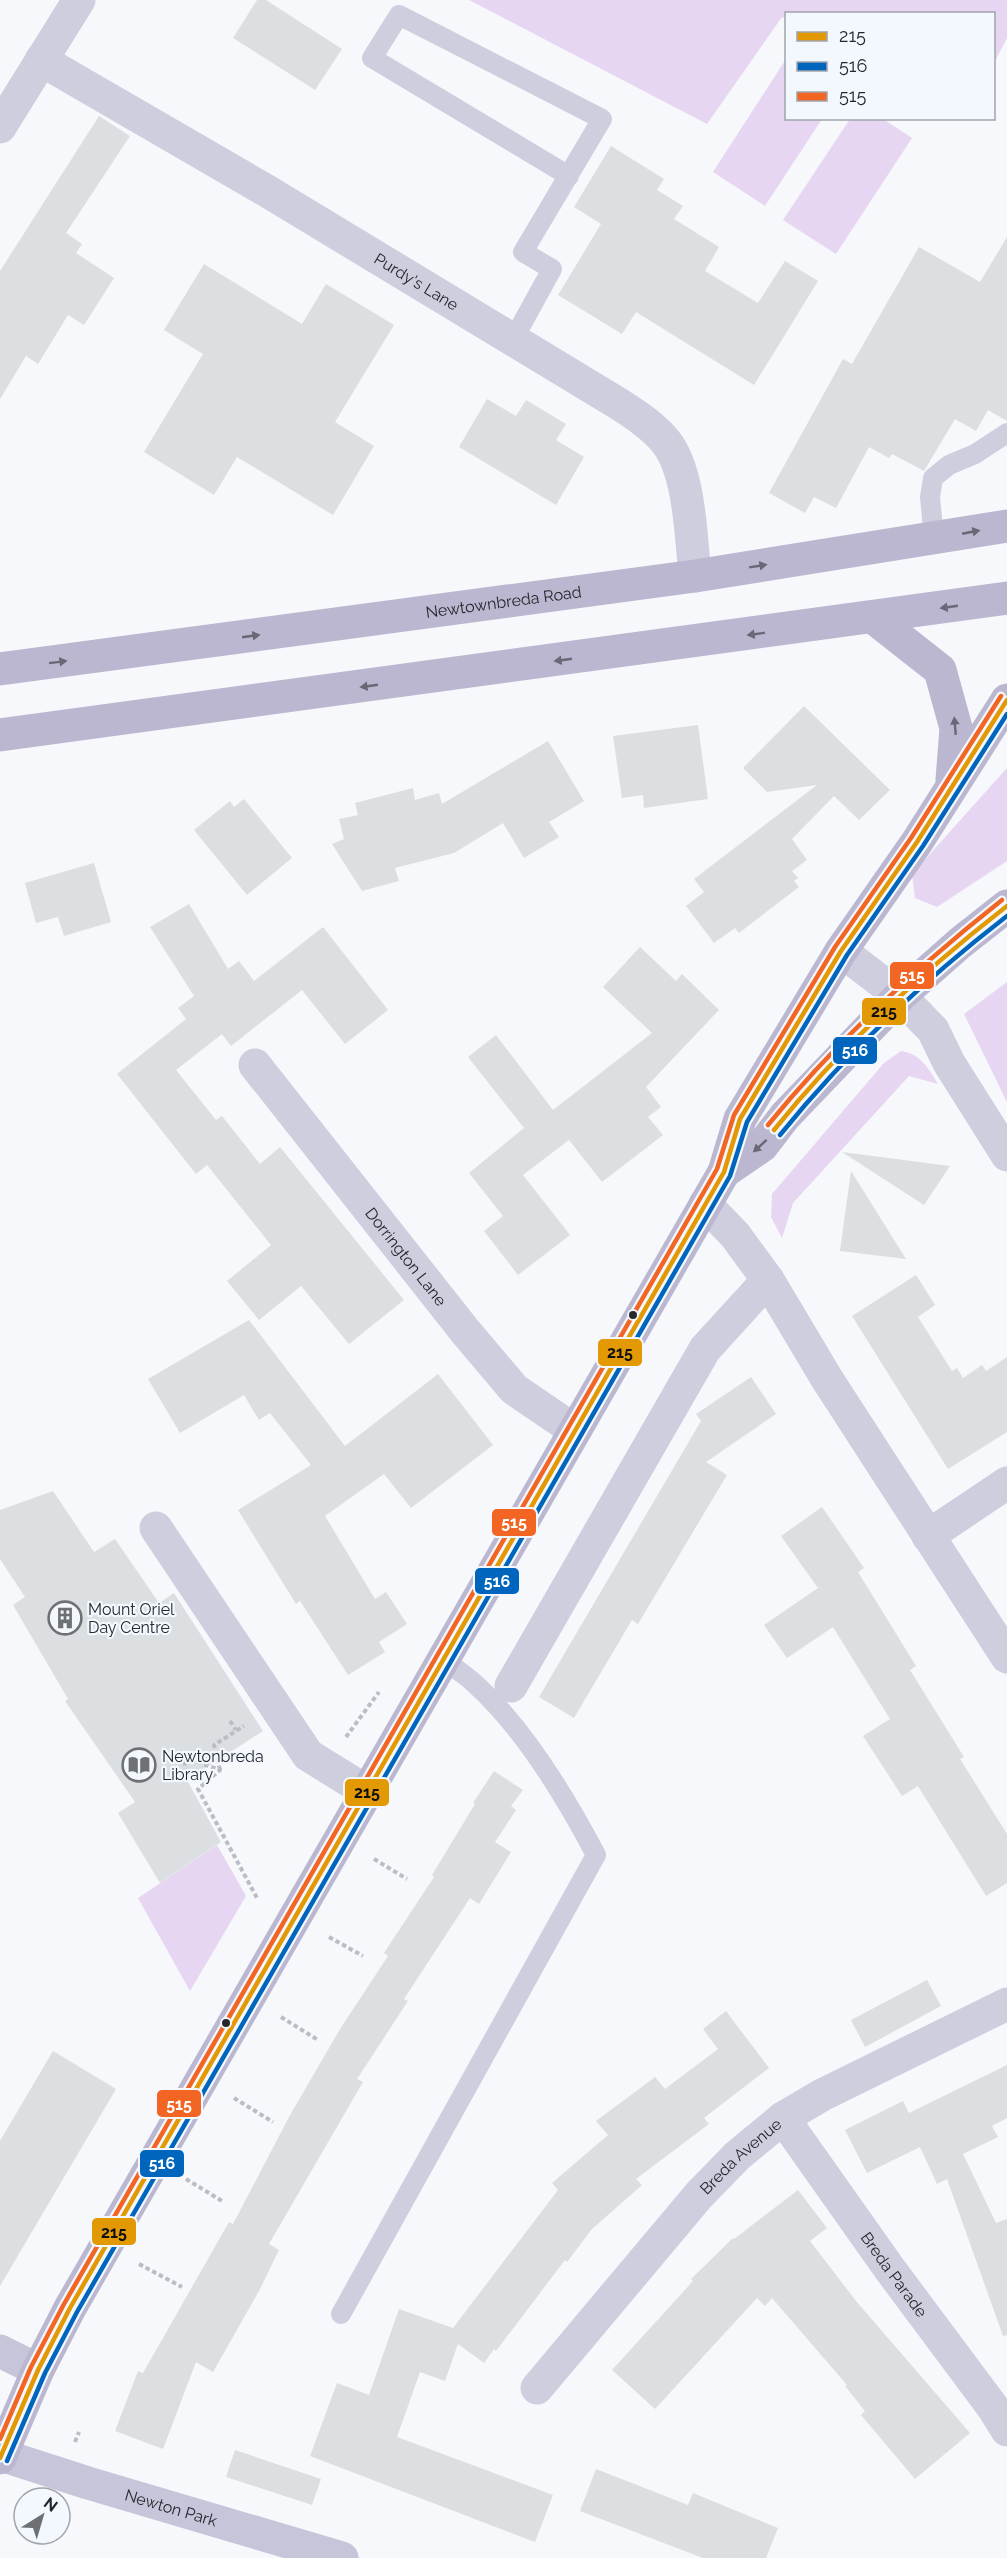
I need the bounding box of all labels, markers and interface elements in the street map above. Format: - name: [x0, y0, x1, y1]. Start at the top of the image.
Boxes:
- legend: [785, 12, 995, 120]
- text: 215: [839, 25, 866, 46]
- text: 516: [839, 55, 868, 76]
- text: 515: [839, 85, 867, 106]
- street label: Purdy's Lane: [371, 249, 462, 314]
- one-way arrow: [962, 527, 981, 536]
- one-way arrow: [749, 562, 768, 571]
- street label: Newtownbreda Road: [424, 582, 583, 621]
- one-way arrow: [940, 603, 959, 612]
- one-way arrow: [746, 629, 765, 639]
- one-way arrow: [242, 632, 261, 641]
- one-way arrow: [553, 655, 572, 664]
- one-way arrow: [49, 657, 68, 666]
- one-way arrow: [360, 681, 379, 690]
- one-way arrow: [950, 717, 960, 736]
- line badge: 515: [889, 961, 935, 990]
- text: 515: [899, 966, 925, 985]
- line badge: 215: [861, 997, 907, 1026]
- text: 215: [871, 1002, 897, 1021]
- line badge: 516: [832, 1036, 878, 1065]
- text: 516: [842, 1041, 869, 1060]
- one-way arrow: [752, 1139, 767, 1153]
- street label: Dorrington Lane: [362, 1204, 451, 1309]
- unlabelled marker: [627, 1309, 639, 1321]
- line badge: 215: [597, 1338, 643, 1367]
- text: 215: [607, 1343, 633, 1362]
- line badge: 515: [491, 1508, 537, 1537]
- text: 515: [501, 1513, 527, 1532]
- line badge: 516: [474, 1567, 520, 1595]
- text: 516: [484, 1572, 511, 1591]
- building icon: Mount Oriel Day Centre: [47, 1600, 83, 1636]
- place label: Mount Oriel Day Centre: [88, 1600, 175, 1637]
- library icon: Newtonbreda Library: [121, 1747, 157, 1783]
- place label: Newtonbreda Library: [162, 1747, 264, 1784]
- line badge: 215: [344, 1778, 390, 1807]
- text: 215: [354, 1783, 380, 1802]
- unlabelled marker: [220, 2017, 232, 2029]
- line badge: 515: [156, 2089, 202, 2118]
- text: 515: [166, 2095, 192, 2114]
- street label: Breda Avenue: [696, 2114, 785, 2198]
- line badge: 516: [139, 2149, 185, 2178]
- text: 516: [149, 2154, 176, 2173]
- line badge: 215: [91, 2217, 137, 2246]
- text: 215: [101, 2223, 127, 2242]
- street label: Breda Parade: [857, 2228, 932, 2321]
- street label: Newton Park: [123, 2485, 220, 2530]
- north arrow: [12, 2486, 72, 2546]
- text: N: [40, 2493, 61, 2516]

